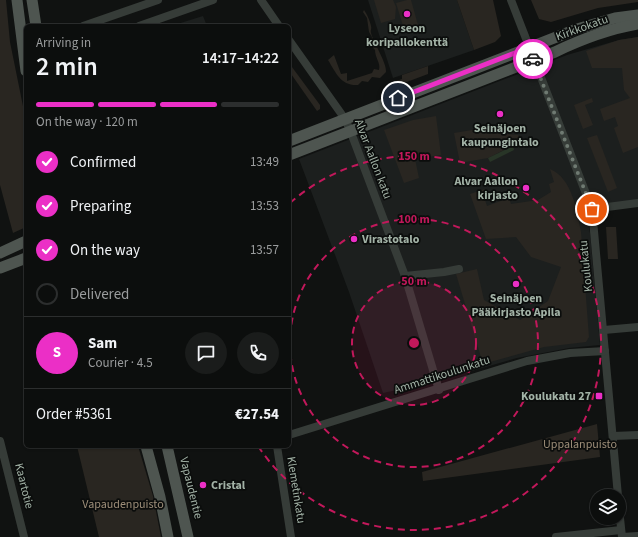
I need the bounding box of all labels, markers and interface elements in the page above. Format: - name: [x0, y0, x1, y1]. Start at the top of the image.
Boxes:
- marker: Lyseon koripallokenttä: [402, 9, 412, 19]
- street label: Kirkkokatu: [553, 11, 611, 45]
- place label: Lyseon koripallokenttä: [366, 20, 448, 51]
- text: Arriving in: [36, 34, 91, 52]
- courier: [513, 39, 553, 79]
- text: 2 min: [36, 48, 98, 85]
- text: 14:17–14:22: [202, 48, 279, 69]
- icon: car: [522, 48, 544, 70]
- pin: [381, 81, 415, 115]
- icon: home: [387, 87, 409, 109]
- marker: Seinäjoen kaupungintalo: [495, 109, 505, 119]
- text: On the way · 120 m: [36, 113, 138, 131]
- street label: Alvar Aallon katu: [350, 117, 396, 201]
- place label: Seinäjoen kaupungintalo: [461, 120, 539, 151]
- text: 150 m: [398, 148, 430, 165]
- icon: check: [36, 151, 58, 173]
- text: Confirmed: [70, 152, 136, 173]
- text: 13:49: [250, 153, 279, 171]
- place label: Alvar Aallon kirjasto: [453, 173, 518, 204]
- marker: Alvar Aallon kirjasto: [521, 183, 531, 193]
- pin: [575, 192, 609, 226]
- icon: check: [36, 195, 58, 217]
- text: Preparing: [70, 196, 131, 217]
- text: 13:53: [250, 197, 279, 215]
- icon: bag: [581, 198, 603, 220]
- text: 100 m: [398, 211, 430, 228]
- place label: Virastotalo: [361, 231, 420, 248]
- marker: Virastotalo: [349, 234, 359, 244]
- icon: check: [36, 239, 58, 261]
- street label: Koulukatu: [575, 239, 597, 293]
- text: On the way: [70, 240, 140, 261]
- text: 13:57: [250, 241, 279, 259]
- text: 50 m: [401, 273, 427, 290]
- marker: Seinäjoen Pääkirjasto Apila: [511, 279, 521, 289]
- text: Delivered: [70, 284, 129, 305]
- place label: Seinäjoen Pääkirjasto Apila: [471, 290, 561, 321]
- button: chat: [185, 332, 227, 374]
- button: phone: [237, 332, 279, 374]
- text: Sam: [88, 333, 117, 354]
- centre of rings: [407, 336, 421, 350]
- text: S: [53, 342, 61, 363]
- street label: Ammattikoulunkatu: [392, 351, 492, 399]
- text: Courier · 4.5: [88, 354, 153, 372]
- place label: Koulukatu 27: [521, 388, 591, 405]
- marker: Koulukatu 27: [594, 391, 604, 401]
- text: Order #5361: [36, 404, 112, 425]
- text: €27.54: [235, 404, 279, 425]
- park label: Uppalanpuisto: [543, 436, 617, 453]
- street label: Vapaudentie: [175, 455, 207, 521]
- street label: Klemetinkatu: [282, 455, 310, 525]
- street label: Kaartotie: [10, 461, 38, 511]
- place label: Cristal: [211, 477, 246, 494]
- marker: Cristal: [198, 480, 208, 490]
- map controls: [590, 489, 626, 525]
- button: layers: [590, 489, 626, 525]
- park label: Vapaudenpuisto: [82, 496, 164, 513]

